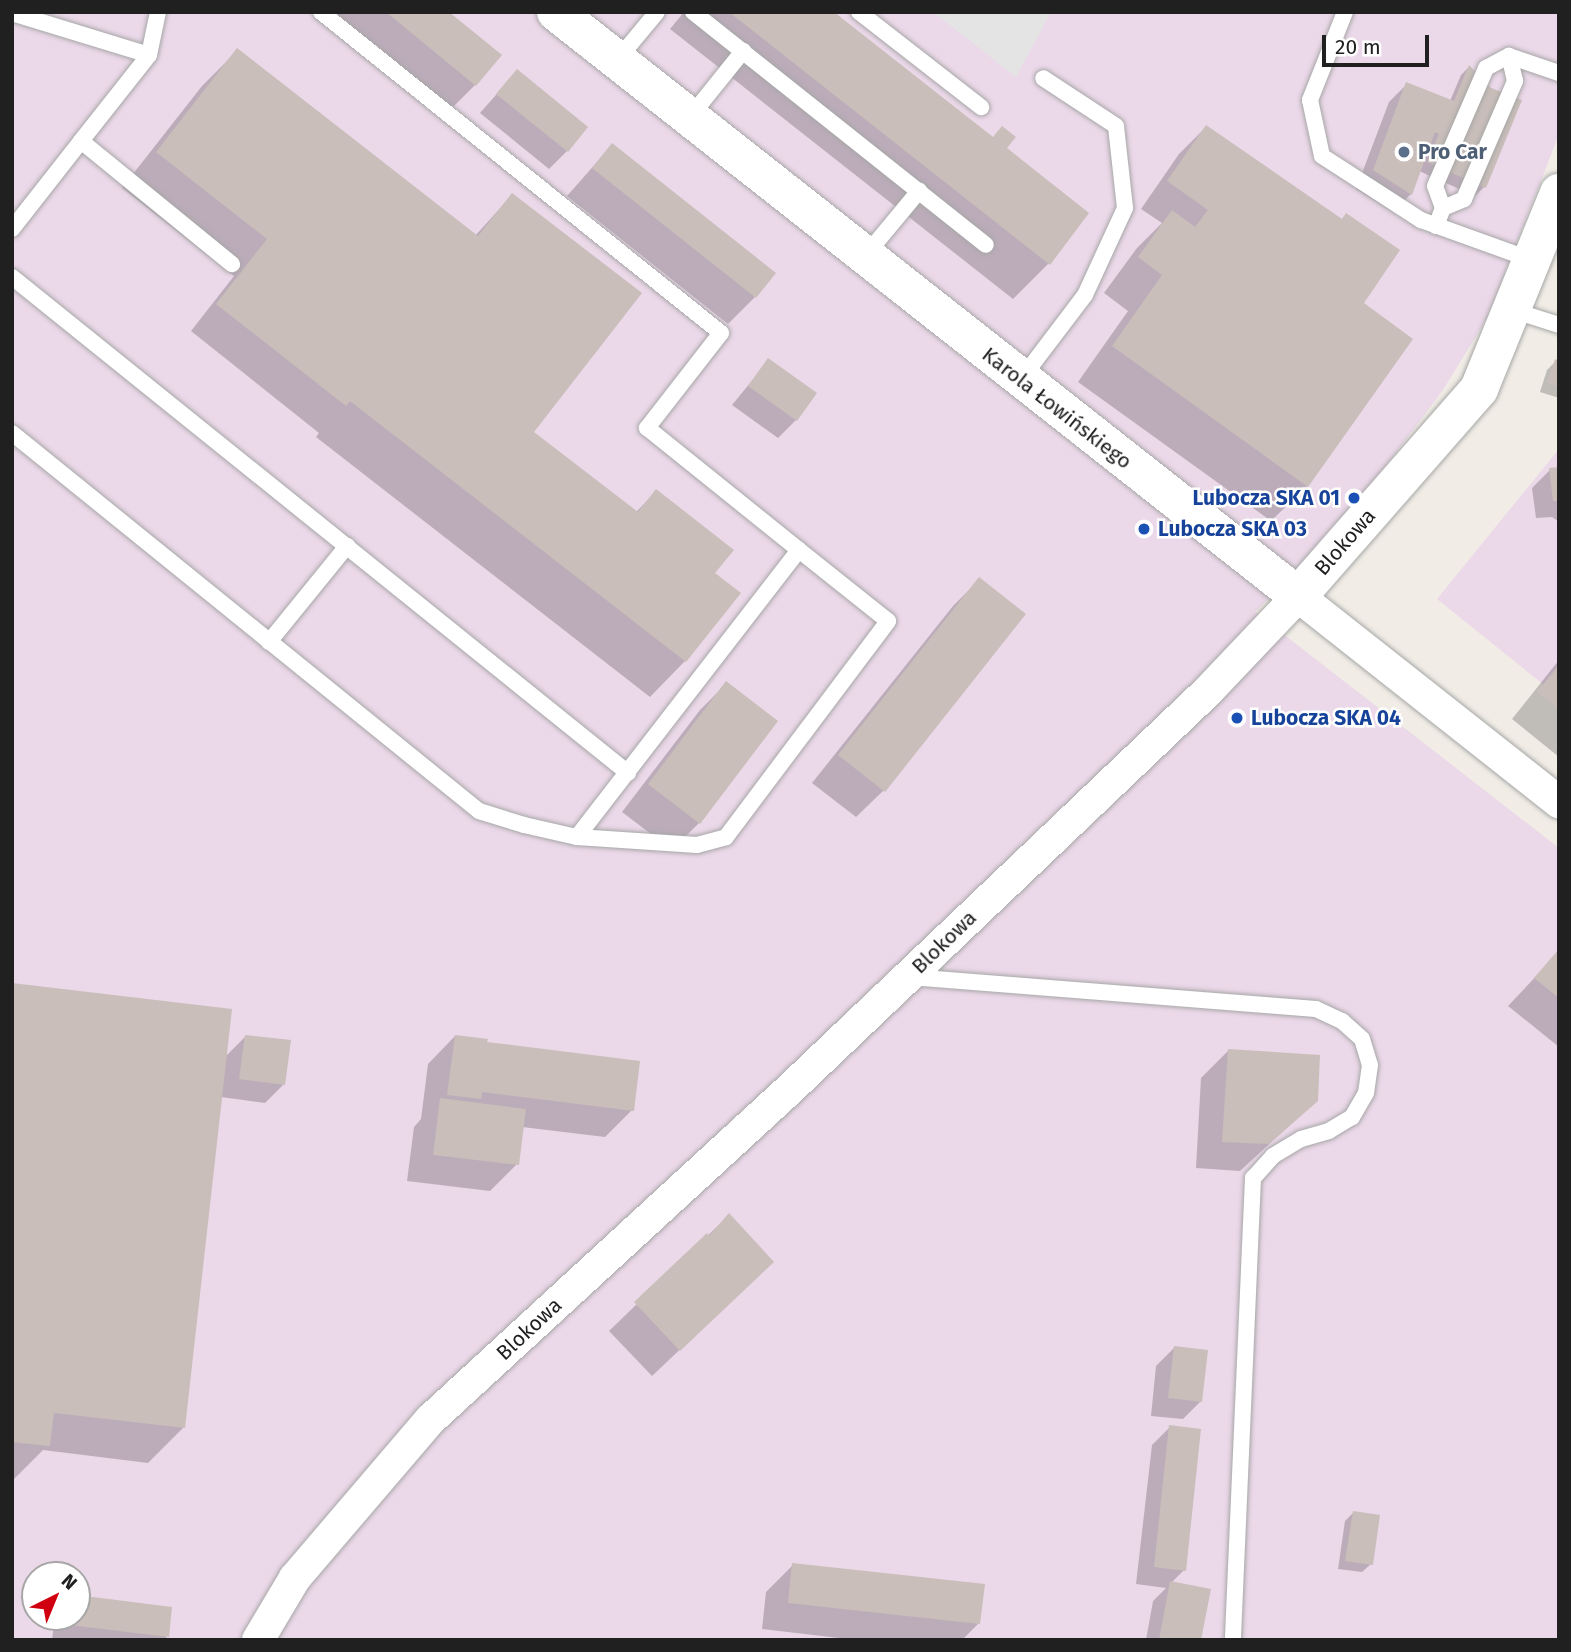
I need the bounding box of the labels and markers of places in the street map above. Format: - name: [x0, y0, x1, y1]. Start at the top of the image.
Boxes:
- place label: Pro Car: [1418, 139, 1487, 165]
- marker: Pro Car: [1396, 144, 1412, 160]
- place label: Lubocza SKA 01: [1193, 485, 1340, 511]
- marker: Lubocza SKA 01: [1346, 490, 1362, 506]
- place label: Lubocza SKA 03: [1158, 516, 1307, 542]
- marker: Lubocza SKA 03: [1136, 521, 1152, 537]
- place label: Lubocza SKA 04: [1251, 705, 1401, 731]
- marker: Lubocza SKA 04: [1229, 710, 1245, 726]

